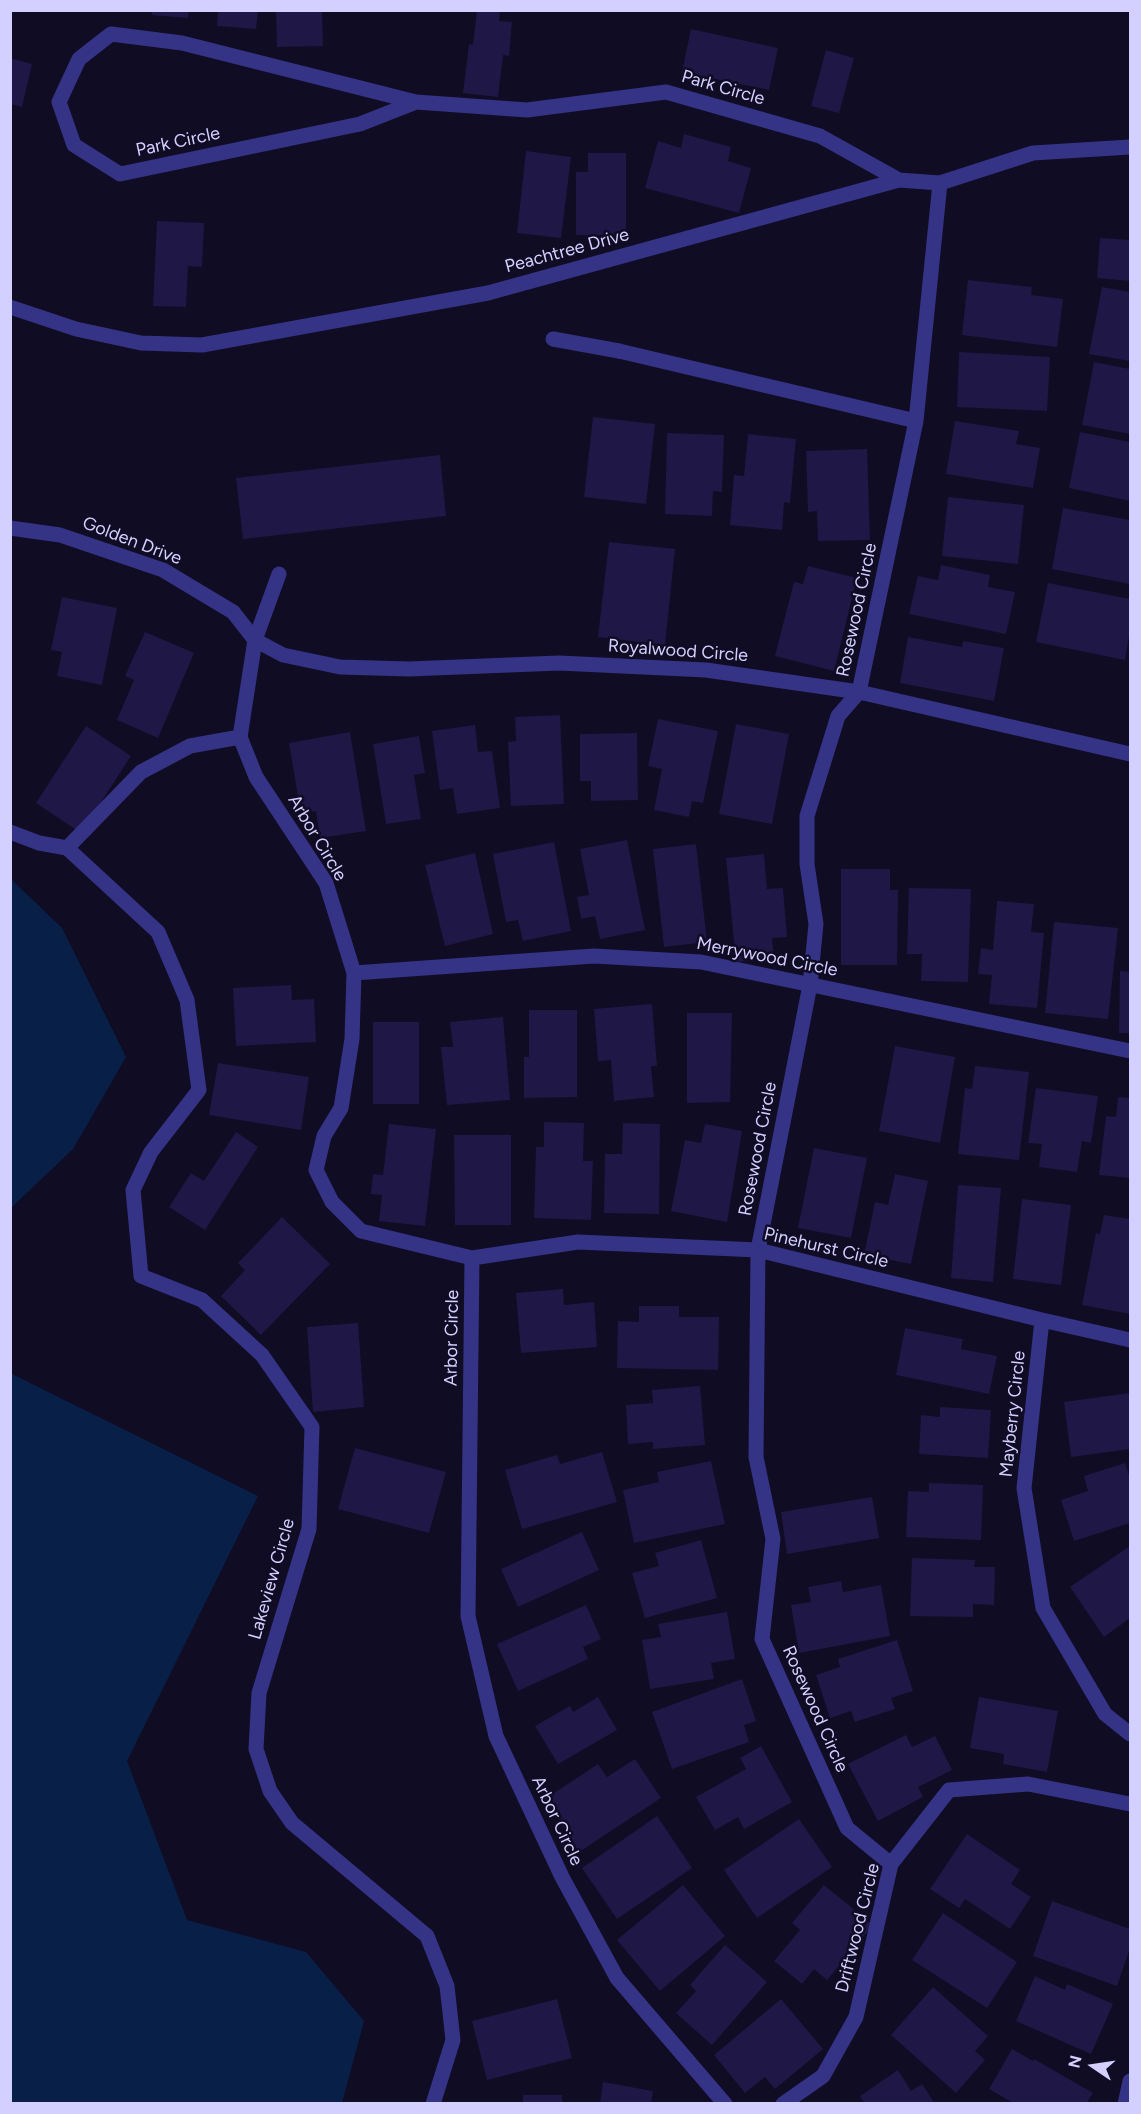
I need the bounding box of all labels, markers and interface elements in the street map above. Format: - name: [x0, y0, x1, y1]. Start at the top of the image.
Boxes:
- street label: Park Circle: [679, 66, 767, 110]
- street label: Park Circle: [134, 123, 222, 161]
- street label: Peachtree Drive: [503, 224, 631, 278]
- street label: Golden Drive: [79, 512, 185, 570]
- street label: Rosewood Circle: [832, 541, 882, 679]
- street label: Royalwood Circle: [607, 635, 749, 667]
- street label: Arbor Circle: [283, 791, 351, 885]
- street label: Merrywood Circle: [695, 933, 839, 981]
- street label: Rosewood Circle: [734, 1080, 782, 1218]
- street label: Pinehurst Circle: [762, 1223, 890, 1273]
- street label: Arbor Circle: [440, 1290, 464, 1386]
- street label: Mayberry Circle: [996, 1350, 1030, 1478]
- street label: Lakeview Circle: [244, 1516, 300, 1642]
- street label: Rosewood Circle: [777, 1642, 853, 1776]
- street label: Arbor Circle: [527, 1773, 587, 1869]
- street label: Driftwood Circle: [831, 1861, 885, 1995]
- north arrow: [1063, 2036, 1123, 2096]
- text: N: [1064, 2054, 1086, 2070]

